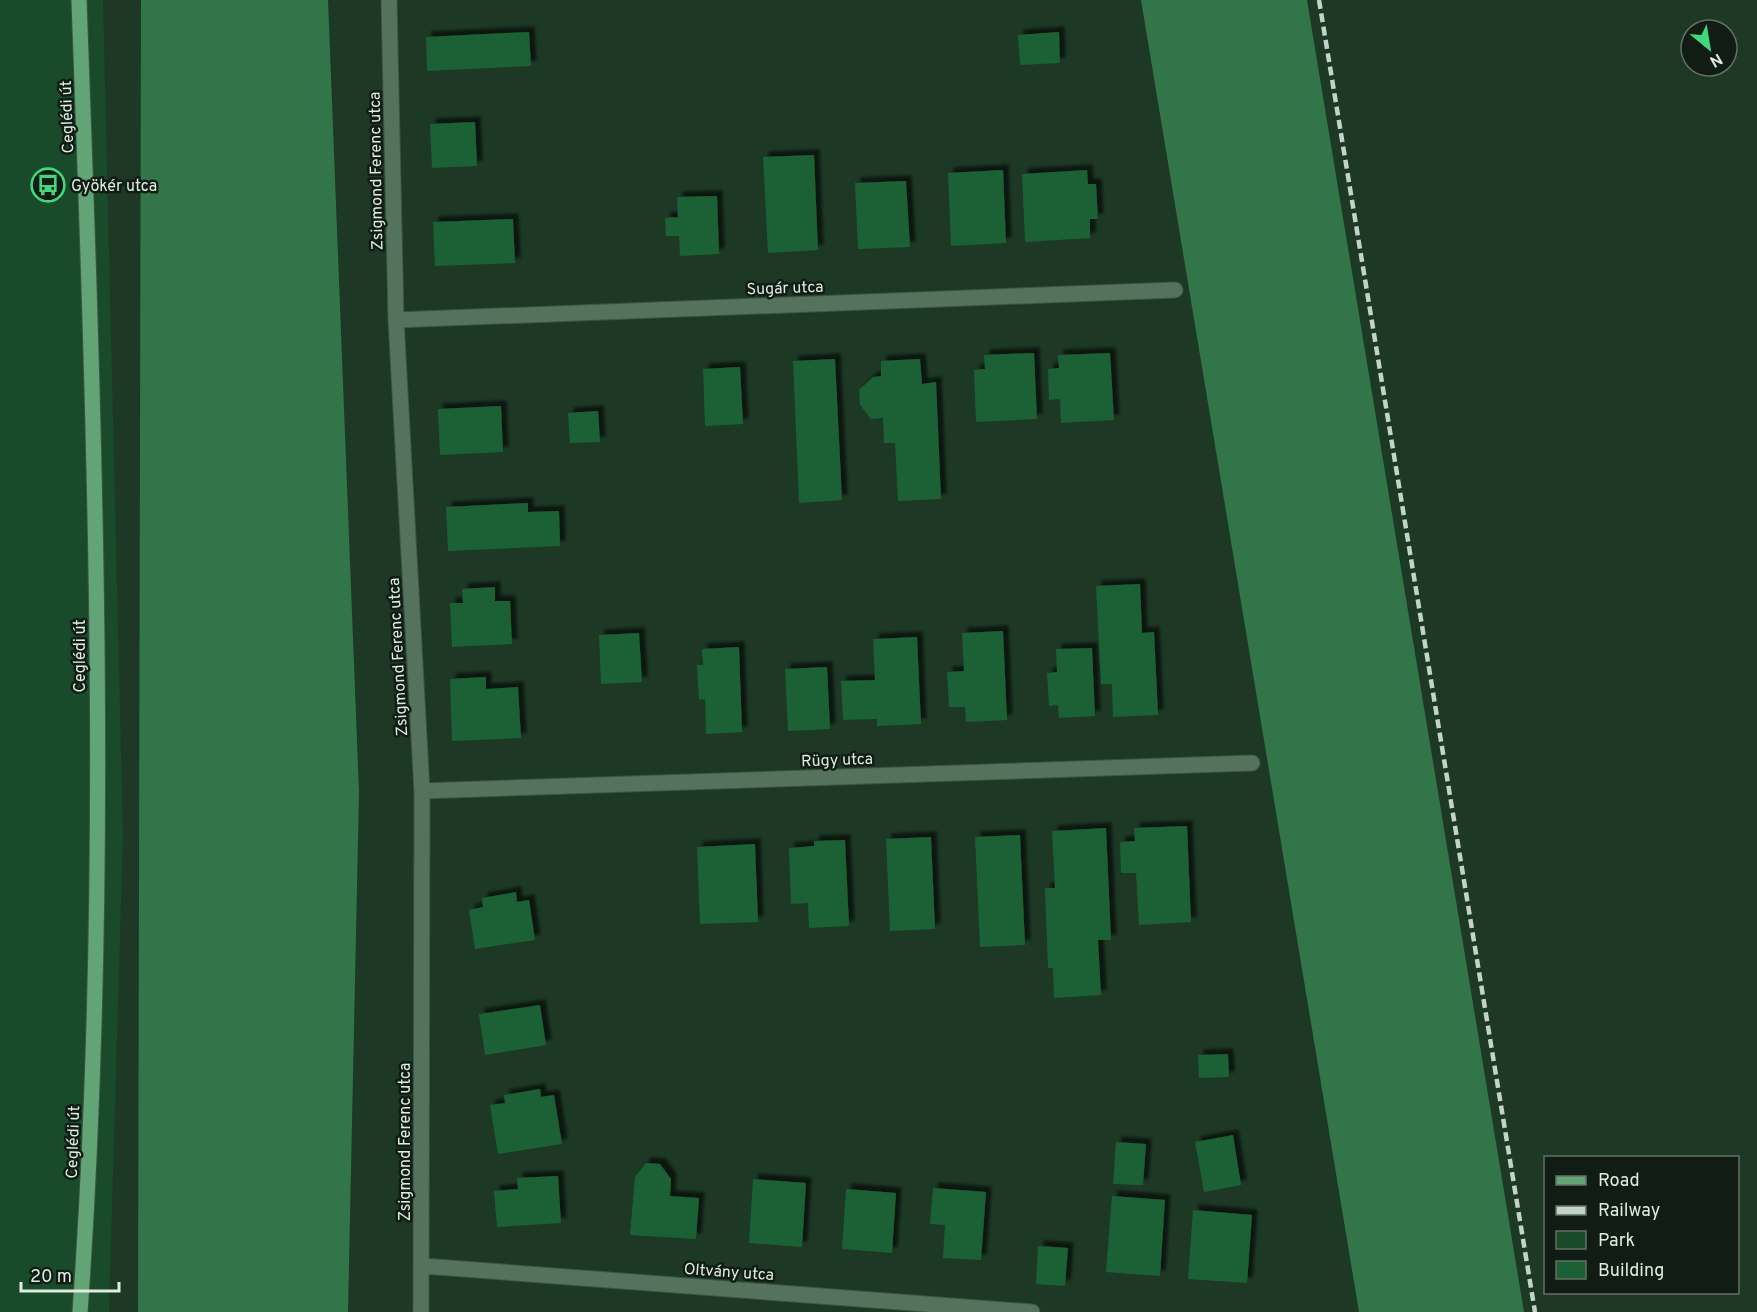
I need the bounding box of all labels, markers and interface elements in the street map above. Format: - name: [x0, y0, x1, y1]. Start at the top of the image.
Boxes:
- north arrow: [1679, 18, 1739, 78]
- text: N: [1706, 48, 1725, 71]
- street label: Ceglédi út: [57, 80, 79, 154]
- street label: Zsigmond Ferenc utca: [366, 91, 388, 250]
- bus stop icon: Gyökér utca: [30, 167, 66, 203]
- place label: Gyökér utca: [71, 177, 157, 197]
- street label: Sugár utca: [746, 278, 824, 300]
- street label: Zsigmond Ferenc utca: [385, 577, 413, 737]
- street label: Ceglédi út: [71, 619, 91, 693]
- street label: Rügy utca: [801, 750, 873, 772]
- street label: Zsigmond Ferenc utca: [396, 1063, 416, 1221]
- street label: Ceglédi út: [63, 1105, 85, 1179]
- legend: [1544, 1156, 1739, 1294]
- text: Road: [1598, 1170, 1640, 1193]
- text: Railway: [1598, 1200, 1660, 1223]
- text: Park: [1598, 1230, 1635, 1253]
- scale bar: [21, 1255, 118, 1293]
- street label: Oltvány utca: [683, 1260, 775, 1286]
- text: Building: [1598, 1260, 1664, 1283]
- text: 20 m: [30, 1266, 72, 1289]

